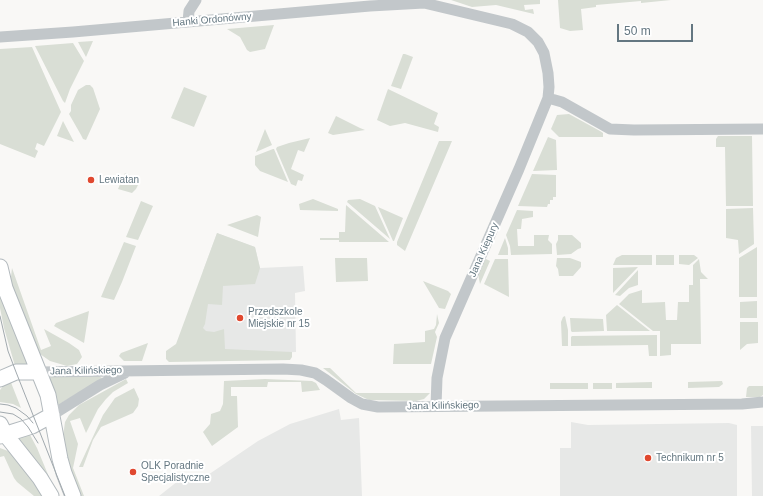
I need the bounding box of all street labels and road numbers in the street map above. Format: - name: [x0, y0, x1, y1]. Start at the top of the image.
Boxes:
- street label: Hanki Ordonówny: [172, 11, 252, 29]
- street label: Jana Kiepury: [467, 221, 501, 279]
- street label: Jana Kilińskiego: [50, 364, 122, 378]
- street label: Jana Kilińskiego: [407, 399, 479, 413]

